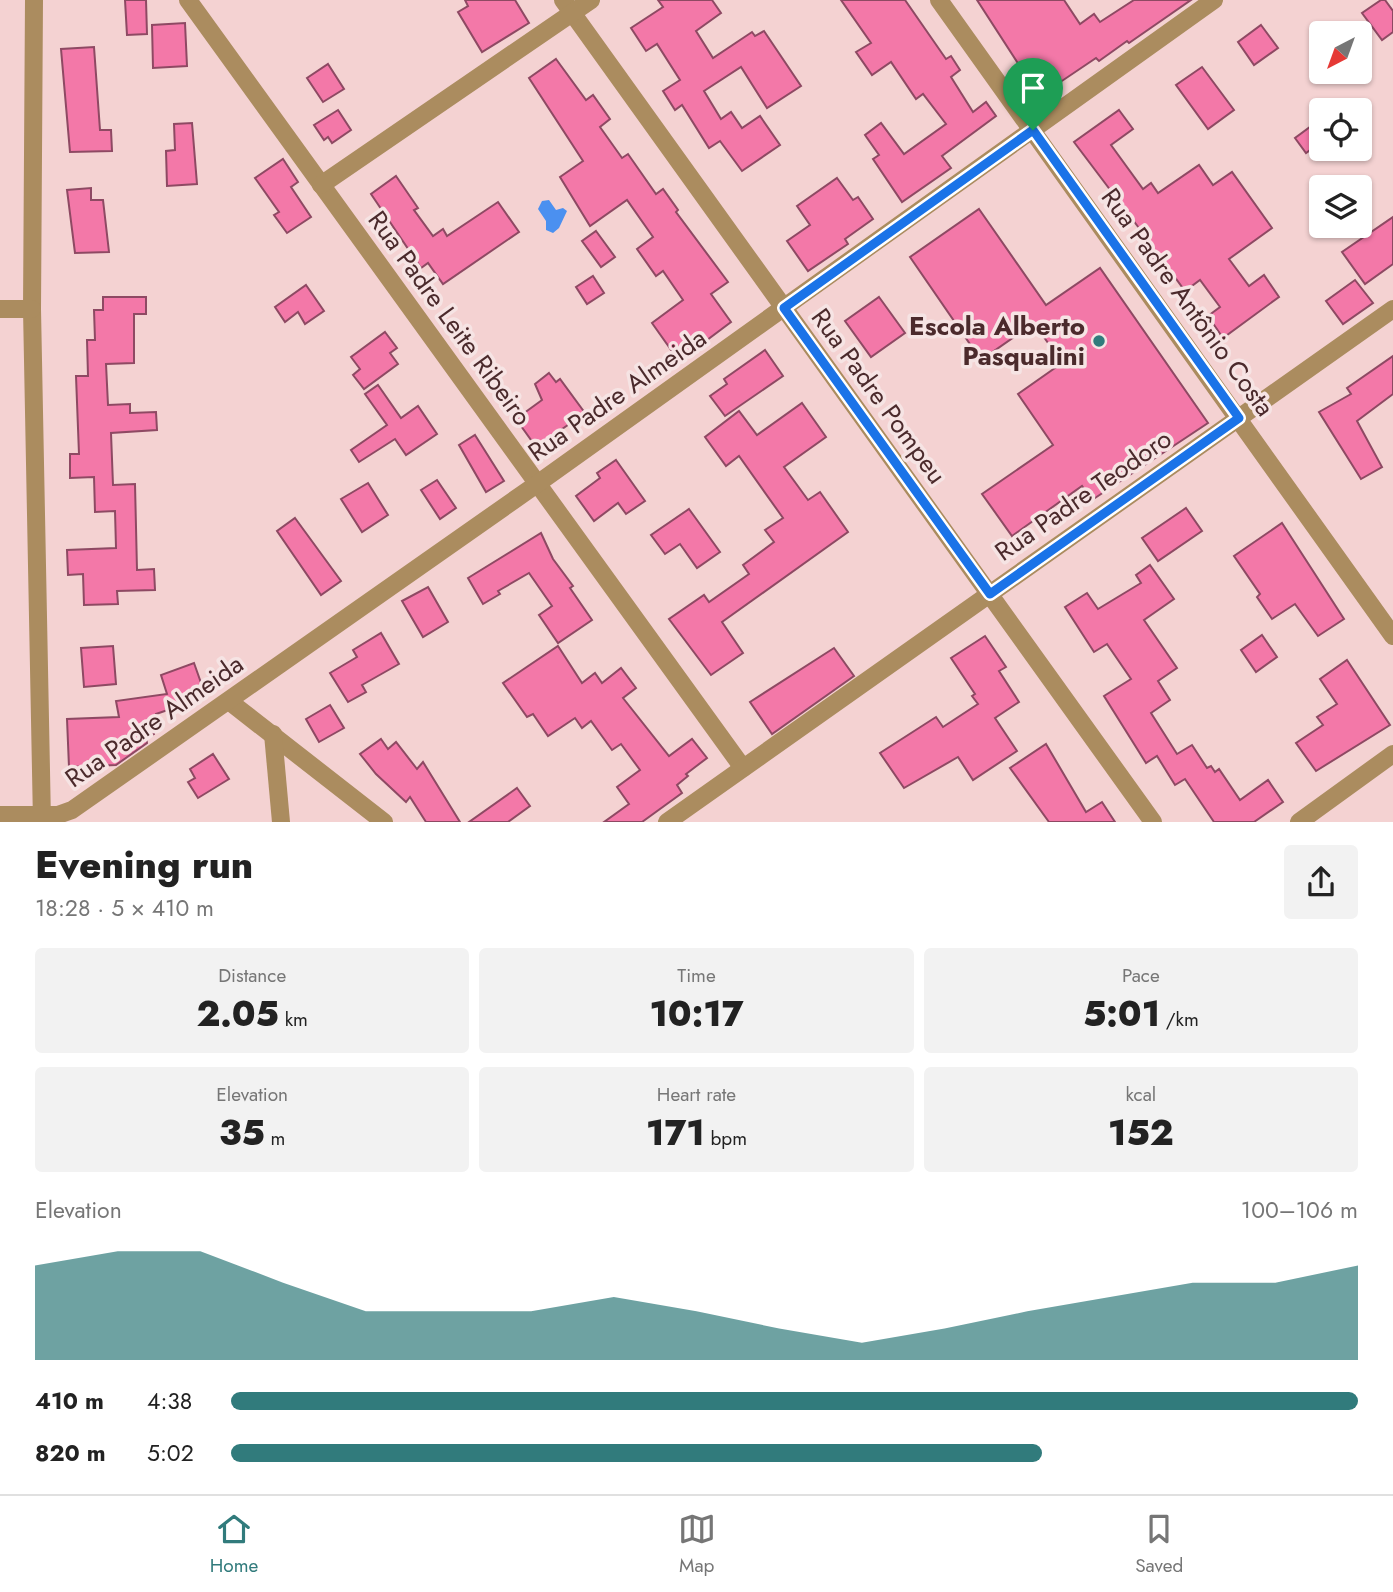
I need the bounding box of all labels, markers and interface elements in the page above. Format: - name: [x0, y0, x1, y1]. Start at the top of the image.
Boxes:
- north arrow: [1309, 21, 1372, 84]
- map controls: [1309, 21, 1372, 238]
- pin: [1003, 58, 1063, 130]
- icon: arrive: [1014, 69, 1052, 107]
- button: locate: [1309, 98, 1372, 161]
- button: layers: [1309, 175, 1372, 238]
- street label: Rua Padre Antônio Costa: [1092, 180, 1284, 424]
- street label: Rua Padre Leite Ribeiro: [359, 203, 541, 433]
- street label: Rua Padre Pompeu: [802, 300, 956, 492]
- place label: Escola Alberto Pasqualini: [909, 307, 1085, 375]
- street label: Rua Padre Almeida: [520, 319, 714, 471]
- marker: Escola Alberto Pasqualini: [1091, 333, 1107, 349]
- street label: Rua Padre Teodoro: [987, 420, 1179, 570]
- street label: Rua Padre Almeida: [57, 645, 251, 797]
- text: Evening run: [35, 837, 253, 892]
- button: share: [1284, 845, 1358, 919]
- text: 18:28 · 5 × 410 m: [35, 891, 214, 925]
- text: Distance: [218, 962, 286, 989]
- text: Time: [677, 962, 716, 989]
- text: Pace: [1122, 962, 1160, 989]
- text: 2.05: [196, 989, 279, 1039]
- text: 10:17: [649, 989, 744, 1039]
- text: 5:01: [1083, 989, 1160, 1039]
- text: km: [279, 1006, 308, 1033]
- text: /km: [1160, 1006, 1199, 1033]
- text: Elevation: [216, 1081, 288, 1108]
- text: Heart rate: [657, 1081, 736, 1108]
- text: kcal: [1125, 1081, 1156, 1108]
- text: 35: [219, 1108, 265, 1158]
- text: 171: [646, 1108, 705, 1158]
- text: 152: [1108, 1108, 1174, 1158]
- text: m: [265, 1125, 285, 1152]
- text: bpm: [705, 1125, 747, 1152]
- text: Elevation: [35, 1193, 122, 1227]
- text: 100–106 m: [1241, 1193, 1358, 1227]
- text: 410 m: [35, 1384, 104, 1418]
- text: 4:38: [147, 1384, 192, 1418]
- text: 820 m: [35, 1436, 106, 1470]
- text: 5:02: [147, 1436, 194, 1470]
- tab: Home: [210, 1510, 258, 1579]
- tab: Map: [678, 1510, 716, 1579]
- tab: Saved: [1135, 1510, 1183, 1579]

